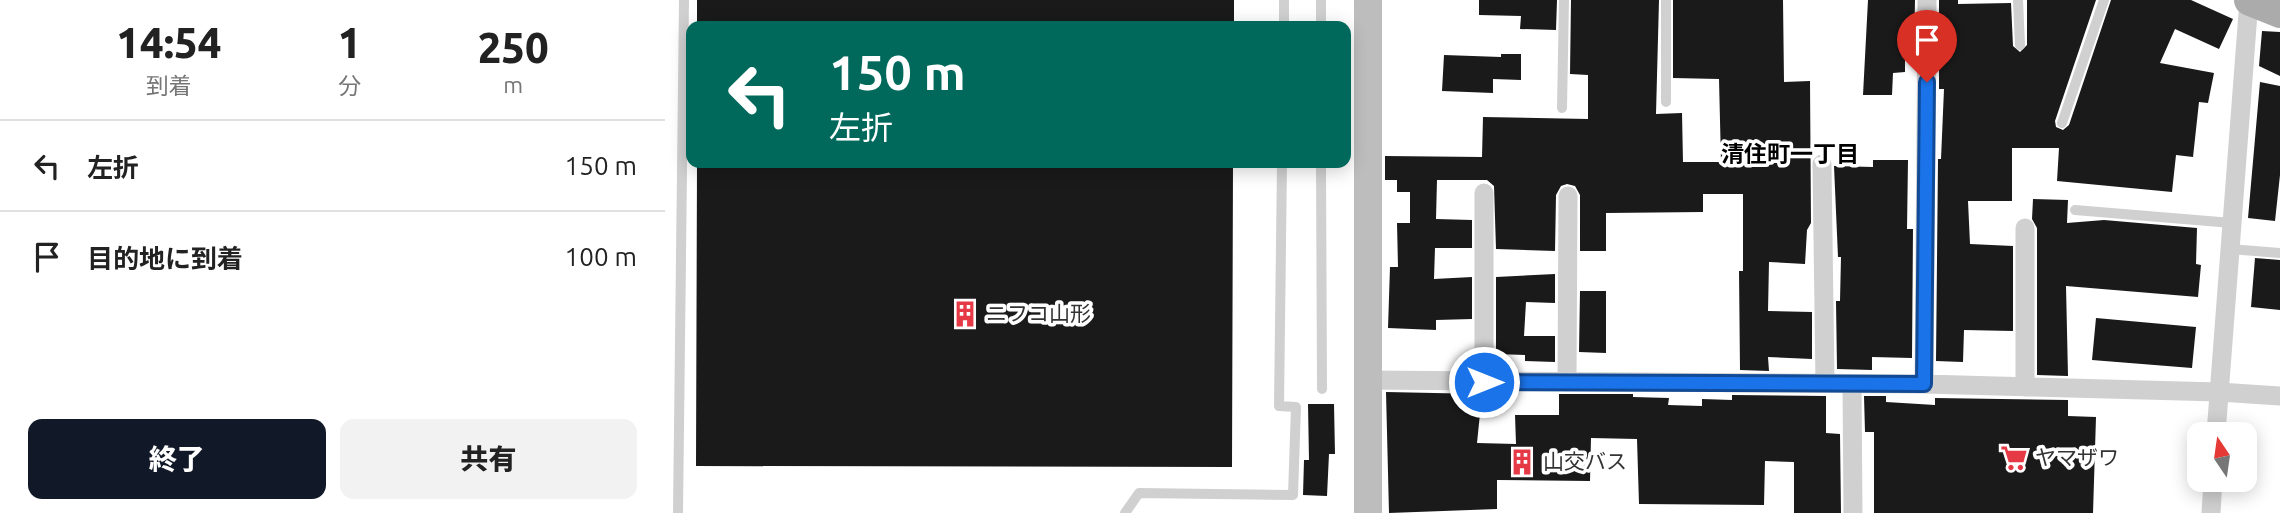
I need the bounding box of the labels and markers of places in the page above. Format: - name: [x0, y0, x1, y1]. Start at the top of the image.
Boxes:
- pin: [1897, 10, 1957, 82]
- building icon: ニフコ山形: [950, 299, 980, 329]
- place label: ニフコ山形: [986, 301, 1091, 325]
- supermarket icon: ヤマザワ: [1999, 443, 2029, 473]
- place label: ヤマザワ: [2035, 445, 2119, 469]
- building icon: 山交バス: [1507, 447, 1537, 477]
- place label: 山交バス: [1543, 449, 1627, 473]

